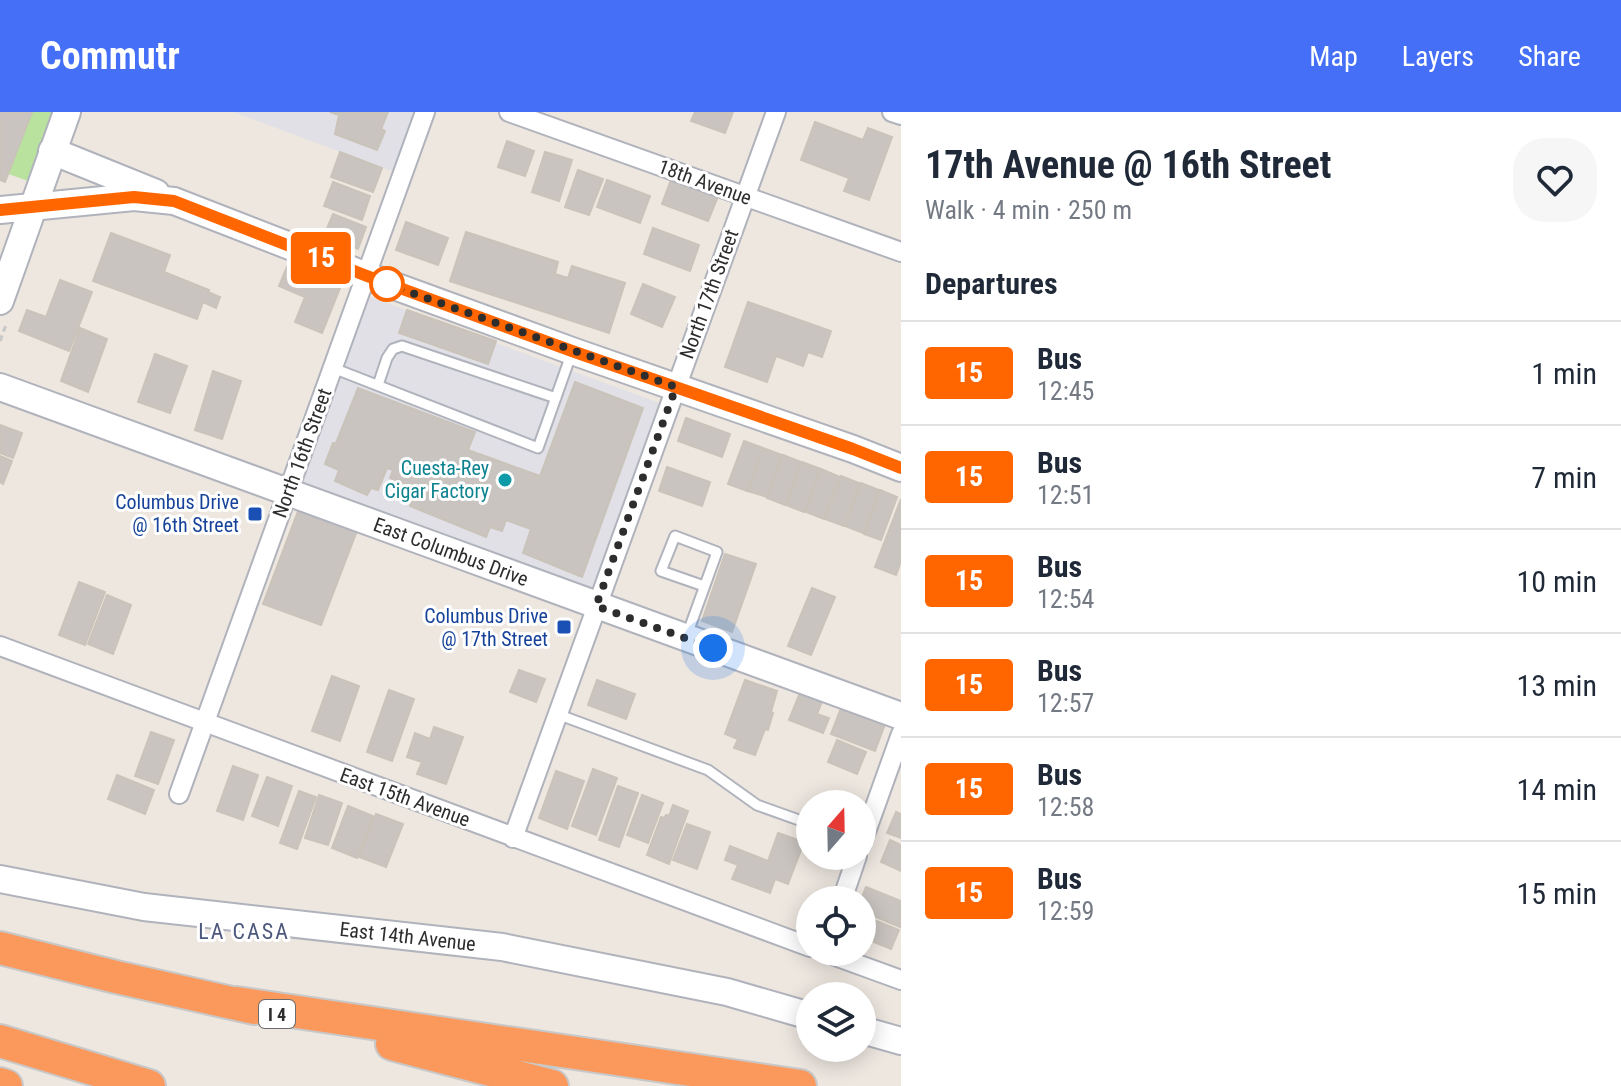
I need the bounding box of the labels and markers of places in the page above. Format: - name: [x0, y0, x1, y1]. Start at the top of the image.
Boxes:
- unlabelled marker: [370, 267, 404, 301]
- place label: Cuesta-Rey Cigar Factory: [384, 456, 489, 503]
- marker: Cuesta-Rey Cigar Factory: [496, 471, 514, 489]
- place label: Columbus Drive @ 16th Street: [115, 490, 239, 537]
- marker: Columbus Drive @ 16th Street: [246, 505, 264, 523]
- place label: Columbus Drive @ 17th Street: [424, 604, 548, 651]
- marker: Columbus Drive @ 17th Street: [555, 618, 573, 636]

